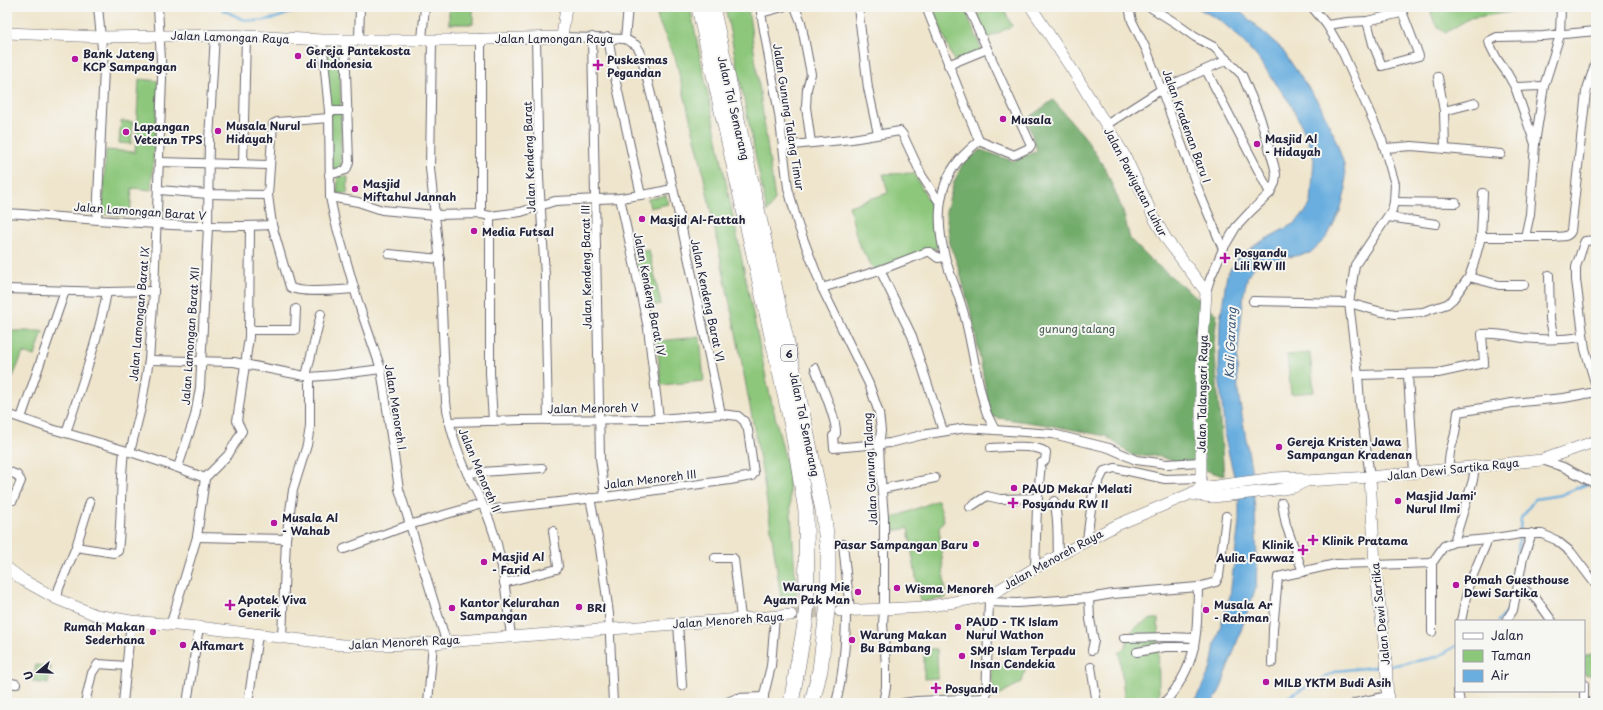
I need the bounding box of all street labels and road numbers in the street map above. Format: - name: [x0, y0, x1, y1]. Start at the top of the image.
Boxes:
- street label: Jalan Lamongan Raya: [170, 26, 290, 48]
- street label: Jalan Lamongan Raya: [495, 30, 613, 47]
- street label: Jalan Gunung Talang Timur: [769, 42, 809, 193]
- street label: Jalan Tol Semarang: [714, 54, 754, 162]
- street label: Jalan Kradenan Baru I: [1158, 67, 1216, 185]
- street label: Jalan Kendeng Barat: [519, 101, 539, 213]
- street label: Jalan Pawiyatan Luhur: [1100, 124, 1172, 240]
- street label: Jalan Lamongan Barat V: [73, 198, 207, 224]
- street label: Jalan Kendeng Barat III: [576, 205, 596, 329]
- street label: Jalan Kendeng Barat IV: [630, 231, 670, 358]
- street label: Jalan Kendeng Barat VI: [687, 237, 729, 363]
- street label: Jalan Lamongan Barat IX: [125, 245, 153, 382]
- street label: Jalan Lamongan Barat XII: [177, 266, 203, 406]
- street label: Jalan Talangsari Raya: [1192, 334, 1212, 453]
- road number: 6: [781, 345, 797, 361]
- street label: Jalan Menoreh I: [381, 363, 411, 451]
- street label: Jalan Tol Semarang: [786, 370, 824, 478]
- street label: Jalan Menoreh V: [547, 399, 639, 417]
- street label: Jalan Gunung Talang: [859, 412, 881, 526]
- street label: Jalan Menoreh II: [455, 425, 505, 515]
- street label: Jalan Dewi Sartika Raya: [1386, 454, 1520, 484]
- street label: Jalan Menoreh III: [603, 465, 697, 493]
- street label: Jalan Menoreh Raya: [1000, 524, 1107, 593]
- street label: Jalan Dewi Sartika: [1366, 562, 1394, 666]
- street label: Jalan Menoreh Raya: [672, 608, 785, 632]
- street label: Jalan Menoreh Raya: [348, 631, 461, 653]

